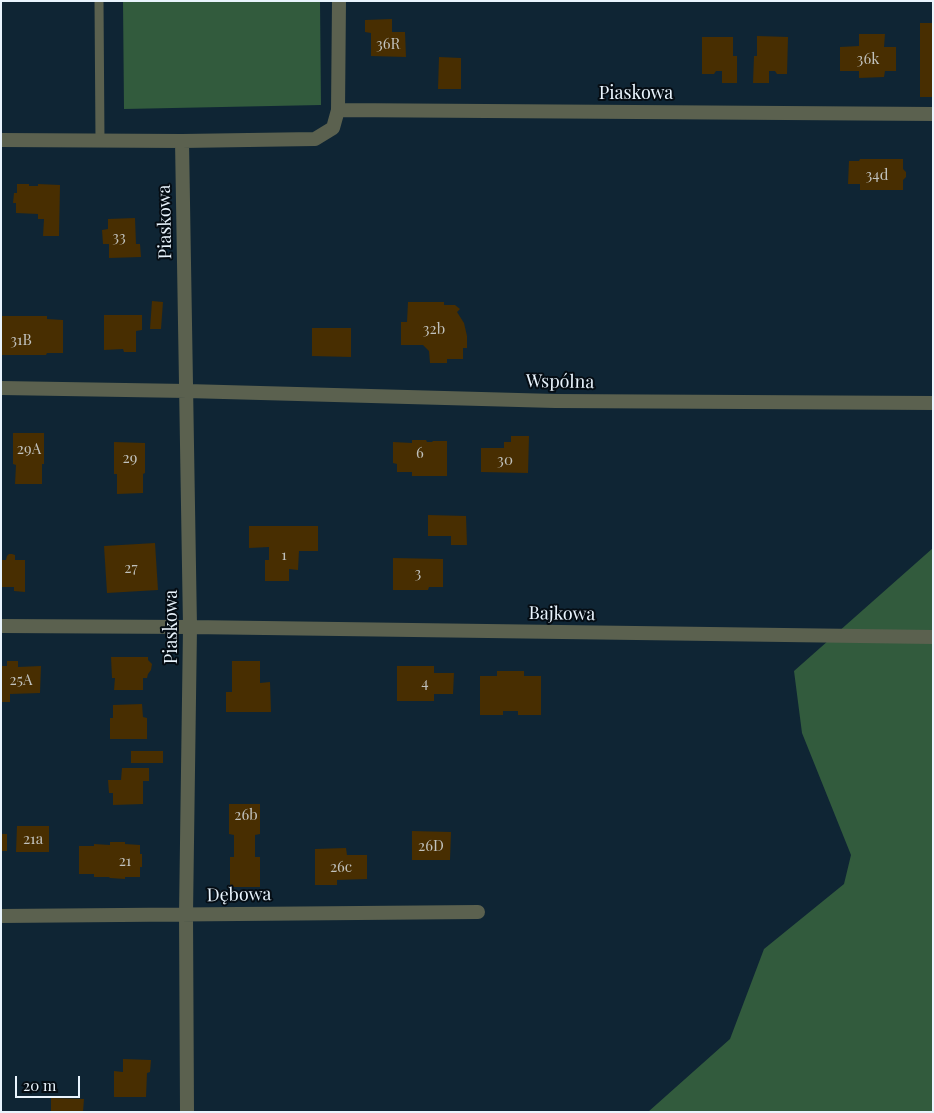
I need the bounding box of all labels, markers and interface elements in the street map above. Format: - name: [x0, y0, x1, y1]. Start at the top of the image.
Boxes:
- house number: 36R: [376, 35, 400, 53]
- house number: 36k: [857, 50, 879, 68]
- street label: Piaskowa: [599, 82, 673, 104]
- house number: 34d: [866, 166, 888, 184]
- street label: Piaskowa: [154, 184, 176, 260]
- house number: 33: [112, 228, 126, 246]
- house number: 32b: [423, 320, 445, 338]
- house number: 31B: [10, 331, 32, 349]
- street label: Wspólna: [526, 371, 594, 393]
- house number: 29A: [17, 440, 41, 458]
- house number: 6: [416, 444, 424, 462]
- house number: 29: [123, 449, 137, 467]
- house number: 30: [497, 451, 513, 469]
- house number: 1: [281, 546, 287, 564]
- house number: 27: [124, 559, 138, 577]
- house number: 3: [415, 564, 421, 582]
- street label: Piaskowa: [160, 590, 182, 664]
- street label: Bajkowa: [528, 603, 596, 625]
- house number: 25A: [10, 671, 32, 689]
- house number: 4: [421, 674, 429, 692]
- house number: 26b: [234, 806, 258, 824]
- house number: 21a: [23, 830, 43, 848]
- house number: 26D: [418, 837, 444, 855]
- house number: 21: [119, 852, 131, 870]
- house number: 26c: [330, 858, 352, 876]
- street label: Dębowa: [206, 884, 272, 906]
- scale bar: [18, 1066, 82, 1098]
- text: 20 m: [23, 1075, 56, 1095]

